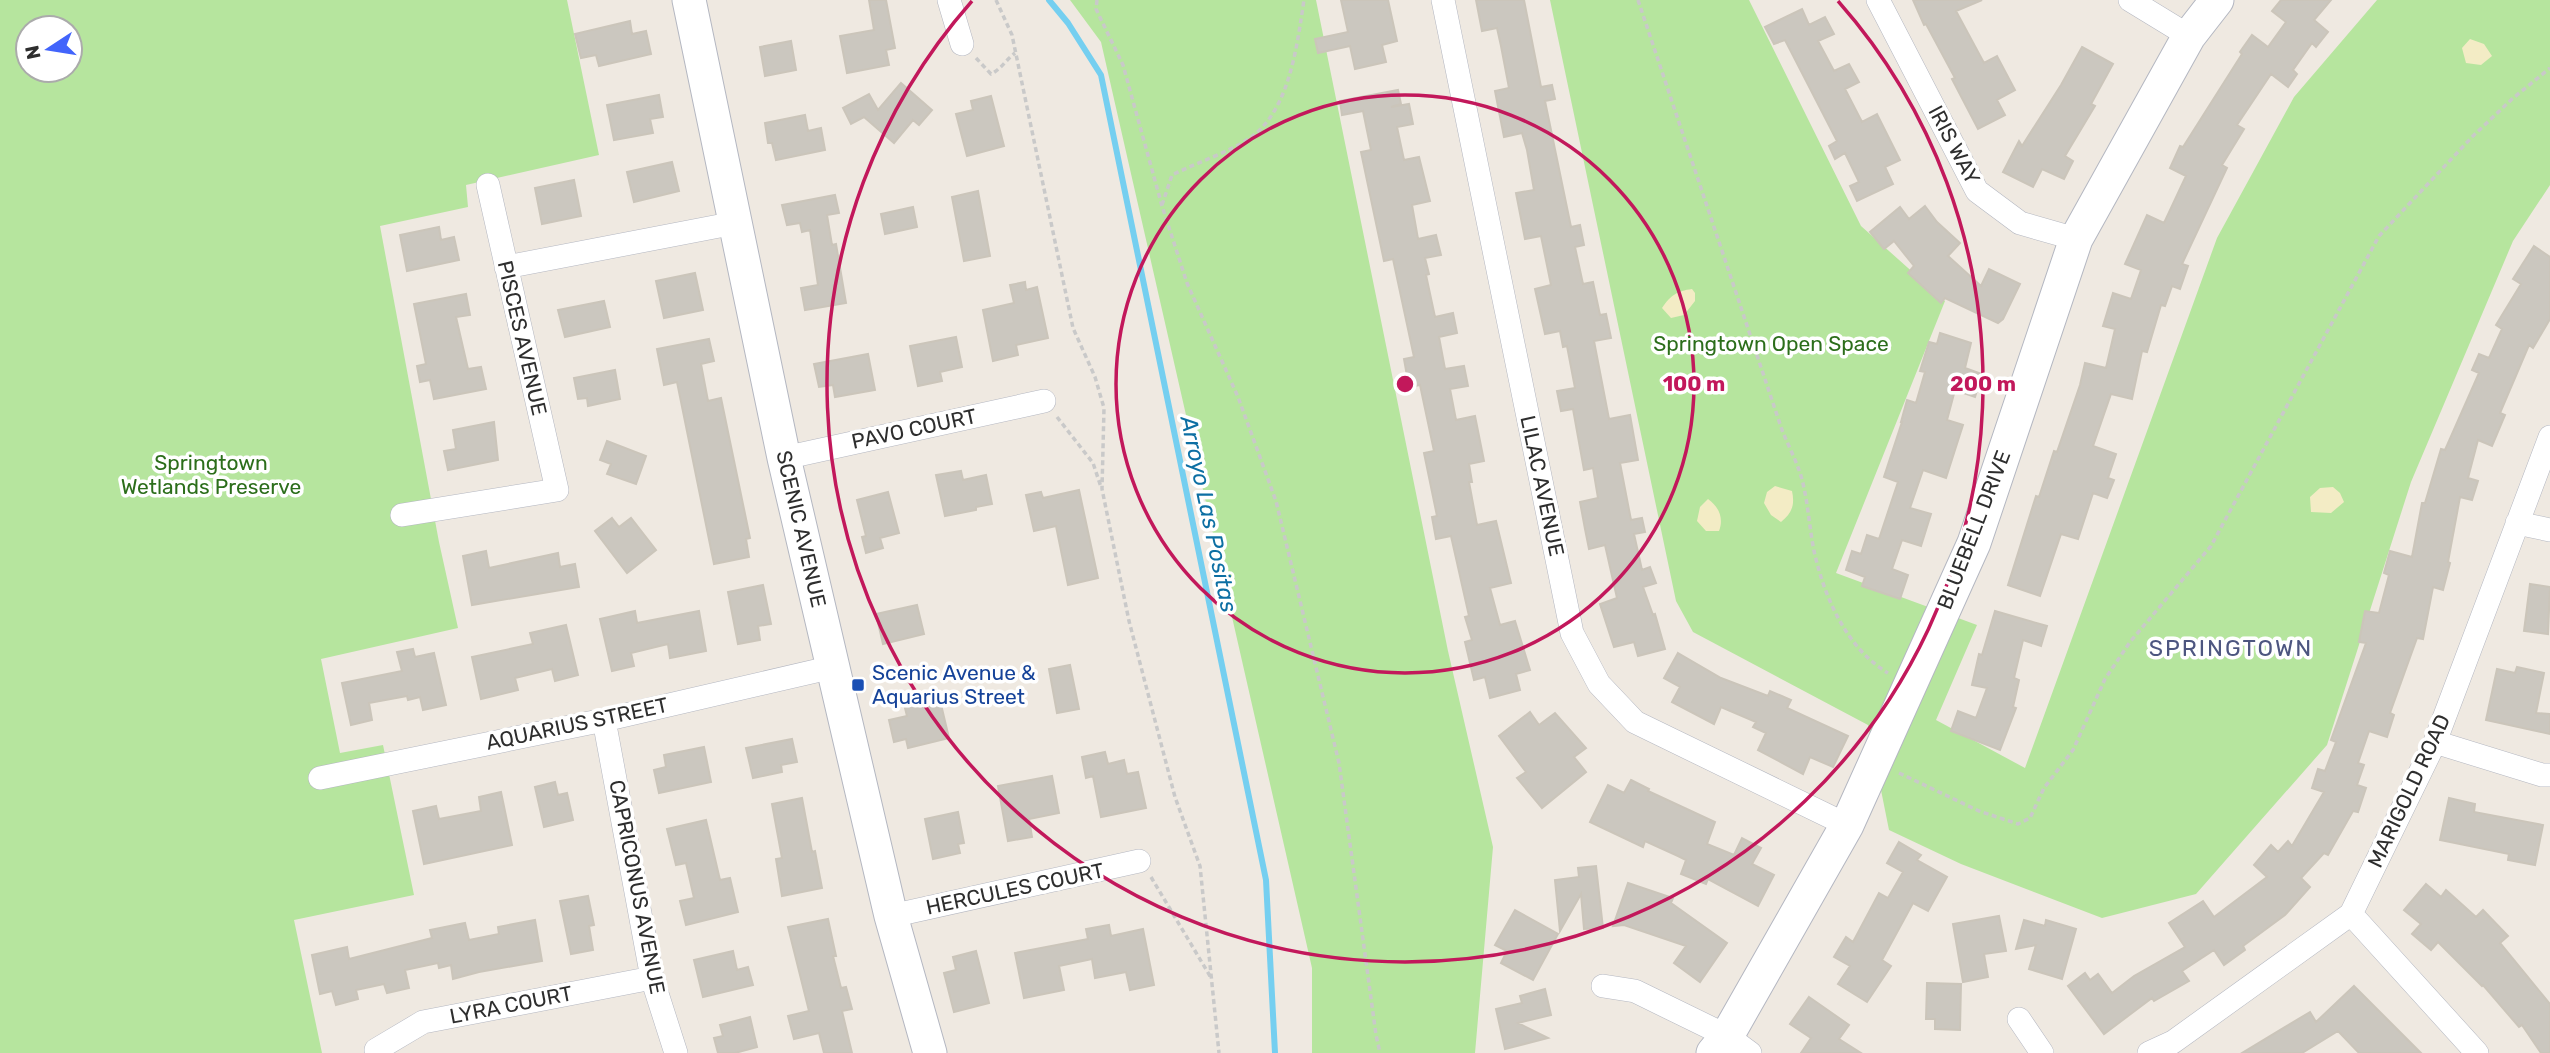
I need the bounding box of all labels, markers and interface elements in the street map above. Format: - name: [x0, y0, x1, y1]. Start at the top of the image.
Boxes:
- north arrow: [14, 14, 84, 84]
- text: N: [20, 43, 46, 62]
- street label: IRIS WAY: [1923, 101, 1986, 188]
- street label: PISCES AVENUE: [493, 258, 552, 418]
- park label: Springtown Open Space: [1653, 331, 1889, 356]
- text: 100 m: [1663, 371, 1725, 396]
- text: 200 m: [1950, 371, 2016, 396]
- centre of rings: [1393, 372, 1417, 396]
- street label: PAVO COURT: [849, 403, 979, 454]
- water label: Arroyo Las Positas: [1174, 412, 1244, 615]
- street label: LILAC AVENUE: [1515, 413, 1570, 559]
- street label: BLUEBELL DRIVE: [1932, 447, 2015, 613]
- street label: SCENIC AVENUE: [771, 448, 832, 610]
- park label: Springtown Wetlands Preserve: [121, 450, 301, 499]
- district label: SPRINGTOWN: [2149, 634, 2313, 662]
- place label: Scenic Avenue & Aquarius Street: [872, 660, 1036, 709]
- marker: Scenic Avenue & Aquarius Street: [850, 677, 866, 693]
- street label: AQUARIUS STREET: [484, 692, 670, 755]
- street label: MARIGOLD ROAD: [2362, 710, 2455, 871]
- street label: CAPRICONUS AVENUE: [604, 778, 671, 996]
- street label: HERCULES COURT: [923, 857, 1106, 920]
- street label: LYRA COURT: [448, 980, 574, 1029]

